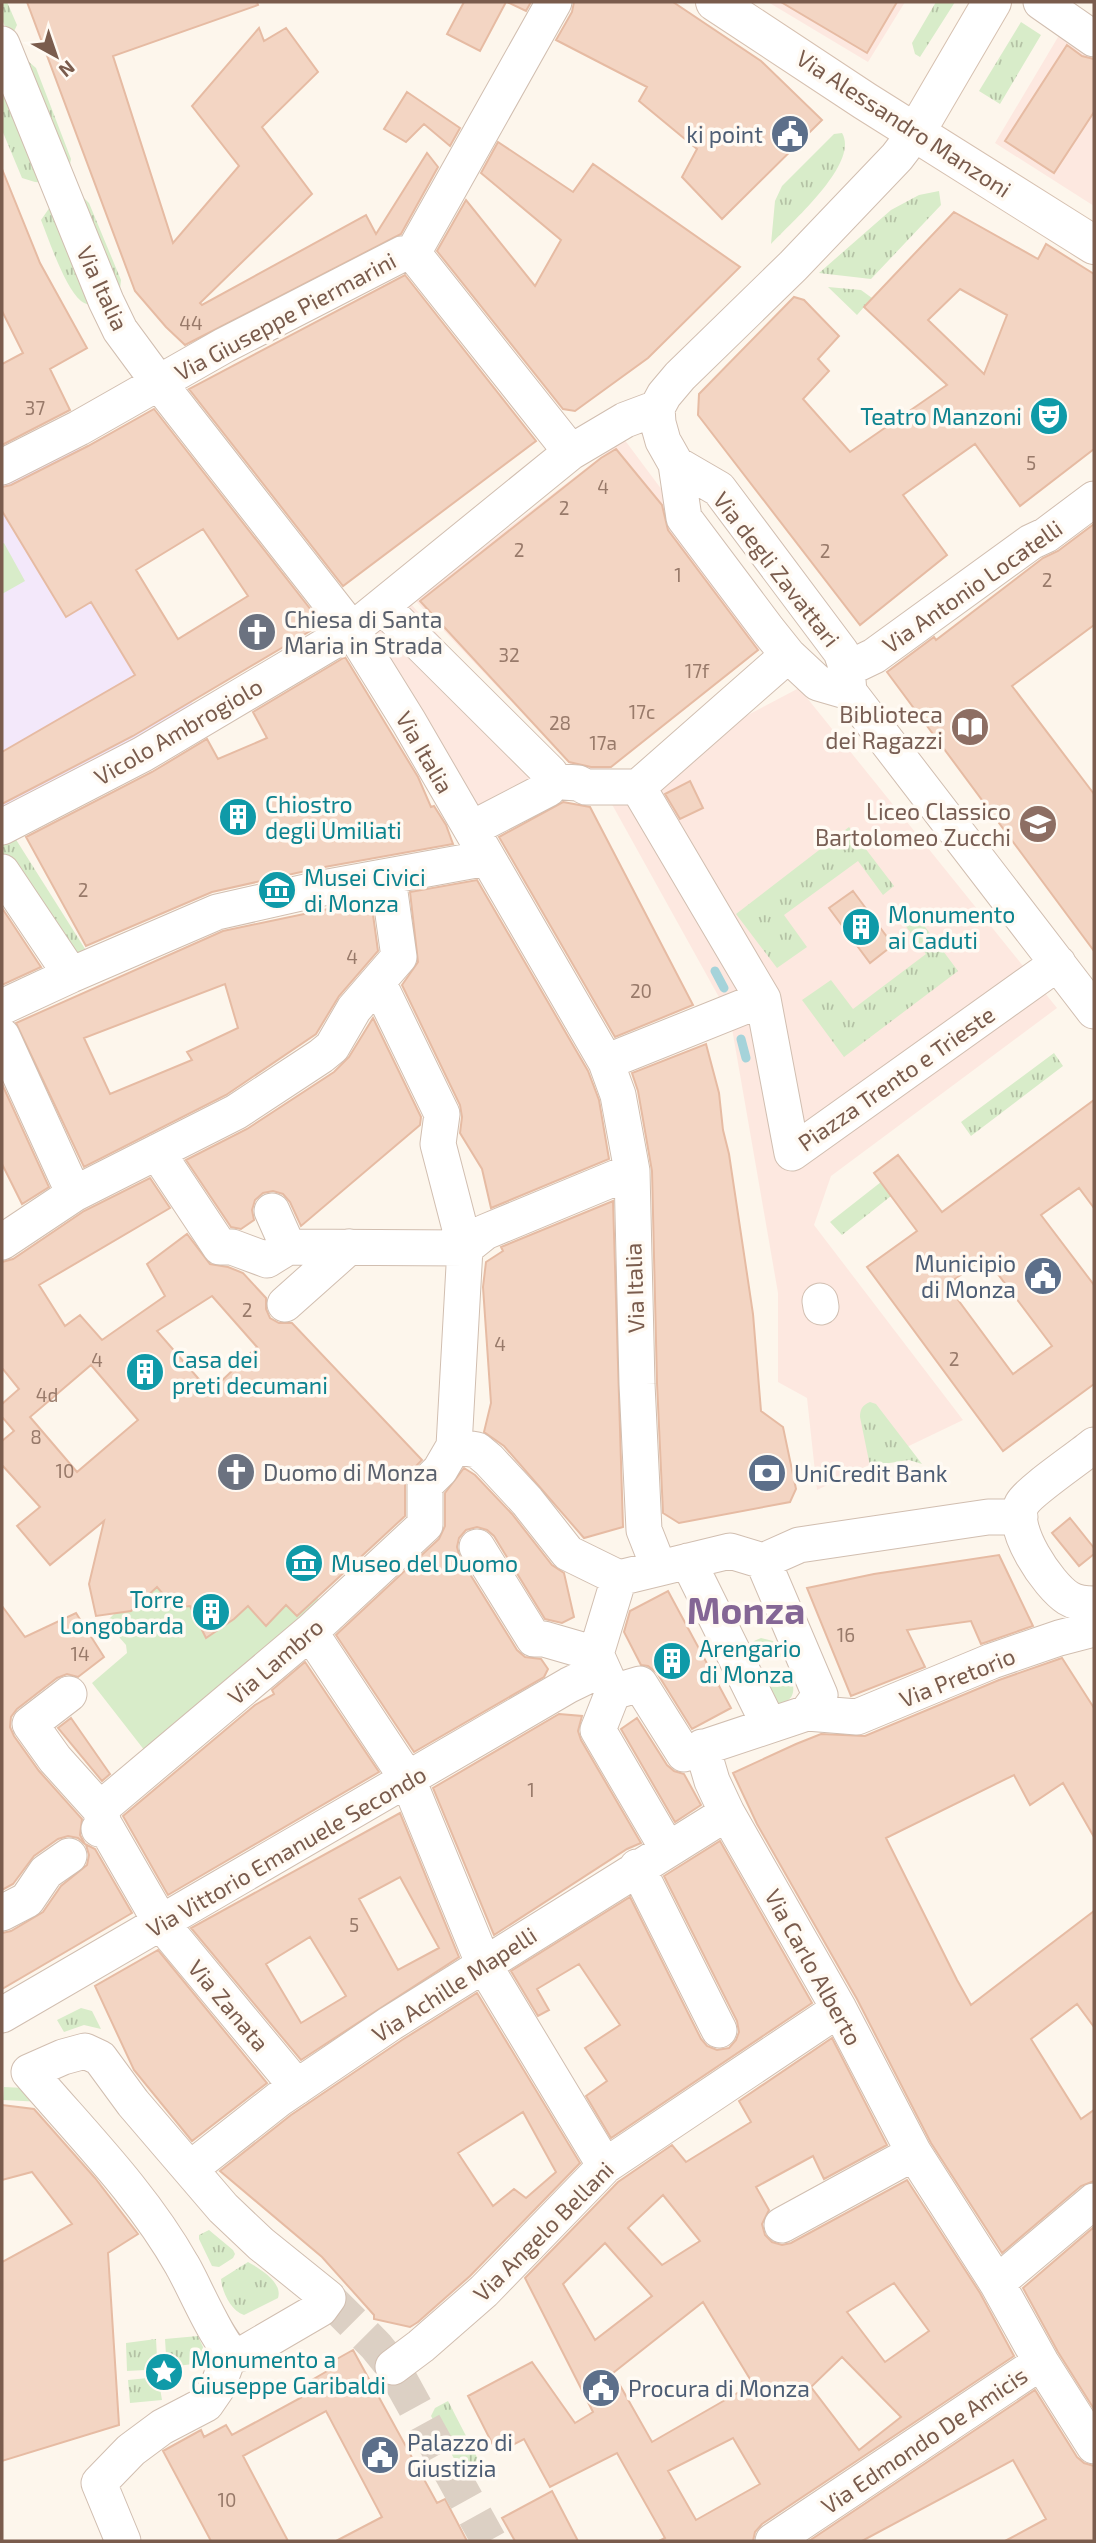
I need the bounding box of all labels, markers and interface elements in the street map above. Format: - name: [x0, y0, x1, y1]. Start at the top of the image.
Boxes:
- north arrow: [21, 21, 91, 91]
- street label: Via Alessandro Manzoni: [792, 43, 1016, 203]
- text: N: [55, 56, 80, 83]
- public building icon: ki point: [769, 113, 811, 155]
- place label: ki point: [686, 120, 763, 148]
- street label: Via Italia: [71, 241, 135, 335]
- street label: Via Giuseppe Piermarini: [170, 246, 400, 386]
- house number: 44: [179, 311, 203, 334]
- theatre icon: Teatro Manzoni: [1028, 395, 1070, 437]
- house number: 37: [25, 396, 45, 419]
- place label: Teatro Manzoni: [860, 402, 1022, 430]
- house number: 5: [1026, 451, 1036, 474]
- house number: 4: [597, 475, 609, 498]
- street label: Via degli Zavattari: [708, 486, 846, 652]
- house number: 2: [559, 496, 569, 519]
- street label: Via Antonio Locatelli: [877, 513, 1067, 659]
- house number: 2: [514, 538, 524, 561]
- house number: 2: [820, 539, 830, 562]
- house number: 1: [674, 563, 682, 586]
- house number: 2: [1042, 568, 1052, 591]
- place label: Chiesa di Santa Maria in Strada: [284, 605, 443, 659]
- church icon: Chiesa di Santa Maria in Strada: [236, 611, 278, 653]
- house number: 32: [498, 643, 520, 666]
- house number: 17f: [685, 659, 710, 682]
- street label: Vicolo Ambrogiolo: [89, 672, 267, 790]
- house number: 17c: [629, 700, 655, 723]
- place label: Biblioteca dei Ragazzi: [825, 700, 943, 754]
- street label: Via Italia: [390, 706, 460, 798]
- library icon: Biblioteca dei Ragazzi: [949, 706, 991, 748]
- house number: 28: [549, 711, 571, 734]
- house number: 17a: [589, 731, 617, 754]
- place label: Chiostro degli Umiliati: [265, 790, 402, 844]
- building icon: Chiostro degli Umiliati: [217, 796, 259, 838]
- place label: Liceo Classico Bartolomeo Zucchi: [815, 797, 1011, 851]
- school or university icon: Liceo Classico Bartolomeo Zucchi: [1017, 803, 1059, 845]
- place label: Musei Civici di Monza: [304, 863, 426, 917]
- museum icon: Musei Civici di Monza: [256, 869, 298, 911]
- house number: 2: [78, 878, 88, 901]
- place label: Monumento ai Caduti: [888, 900, 1015, 954]
- building icon: Monumento ai Caduti: [840, 906, 882, 948]
- house number: 4: [346, 945, 358, 968]
- house number: 20: [630, 979, 652, 1002]
- street label: Piazza Trento e Trieste: [792, 1000, 1000, 1156]
- street label: Via Italia: [618, 1243, 650, 1333]
- place label: Municipio di Monza: [915, 1249, 1016, 1303]
- public building icon: Municipio di Monza: [1022, 1255, 1064, 1297]
- house number: 2: [242, 1298, 252, 1321]
- house number: 4: [494, 1332, 506, 1355]
- place label: Casa dei preti decumani: [172, 1345, 328, 1399]
- house number: 2: [949, 1347, 959, 1370]
- house number: 4: [91, 1348, 103, 1371]
- building icon: Casa dei preti decumani: [124, 1351, 166, 1393]
- house number: 4d: [36, 1383, 58, 1406]
- house number: 8: [30, 1425, 42, 1448]
- church icon: Duomo di Monza: [215, 1451, 257, 1493]
- bank icon: UniCredit Bank: [746, 1452, 788, 1494]
- place label: Duomo di Monza: [263, 1458, 438, 1486]
- house number: 10: [55, 1459, 75, 1482]
- place label: UniCredit Bank: [794, 1459, 948, 1487]
- museum icon: Museo del Duomo: [283, 1542, 325, 1584]
- place label: Museo del Duomo: [331, 1549, 518, 1577]
- place label: Torre Longobarda: [59, 1585, 184, 1639]
- district label: Monza: [687, 1587, 805, 1631]
- building icon: Torre Longobarda: [190, 1591, 232, 1633]
- street label: Via Lambro: [222, 1612, 328, 1710]
- house number: 16: [837, 1623, 855, 1646]
- place label: Arengario di Monza: [699, 1634, 801, 1688]
- building icon: Arengario di Monza: [651, 1640, 693, 1682]
- street label: Via Pretorio: [895, 1641, 1019, 1713]
- house number: 14: [70, 1642, 90, 1665]
- street label: Via Vittorio Emanuele Secondo: [141, 1759, 431, 1943]
- house number: 1: [527, 1778, 535, 1801]
- street label: Via Carlo Alberto: [759, 1884, 869, 2050]
- house number: 5: [349, 1913, 359, 1936]
- street label: Via Achille Mapelli: [366, 1920, 542, 2048]
- street label: Via Zanata: [183, 1954, 275, 2056]
- street label: Via Angelo Bellani: [467, 2155, 619, 2307]
- place label: Monumento a Giuseppe Garibaldi: [191, 2345, 386, 2399]
- place icon: Monumento a Giuseppe Garibaldi: [143, 2351, 185, 2393]
- street label: Via Edmondo De Amicis: [816, 2361, 1032, 2519]
- public building icon: Procura di Monza: [580, 2367, 622, 2409]
- place label: Procura di Monza: [628, 2374, 810, 2402]
- place label: Palazzo di Giustizia: [407, 2428, 513, 2482]
- public building icon: Palazzo di Giustizia: [359, 2434, 401, 2476]
- house number: 10: [217, 2488, 237, 2511]

